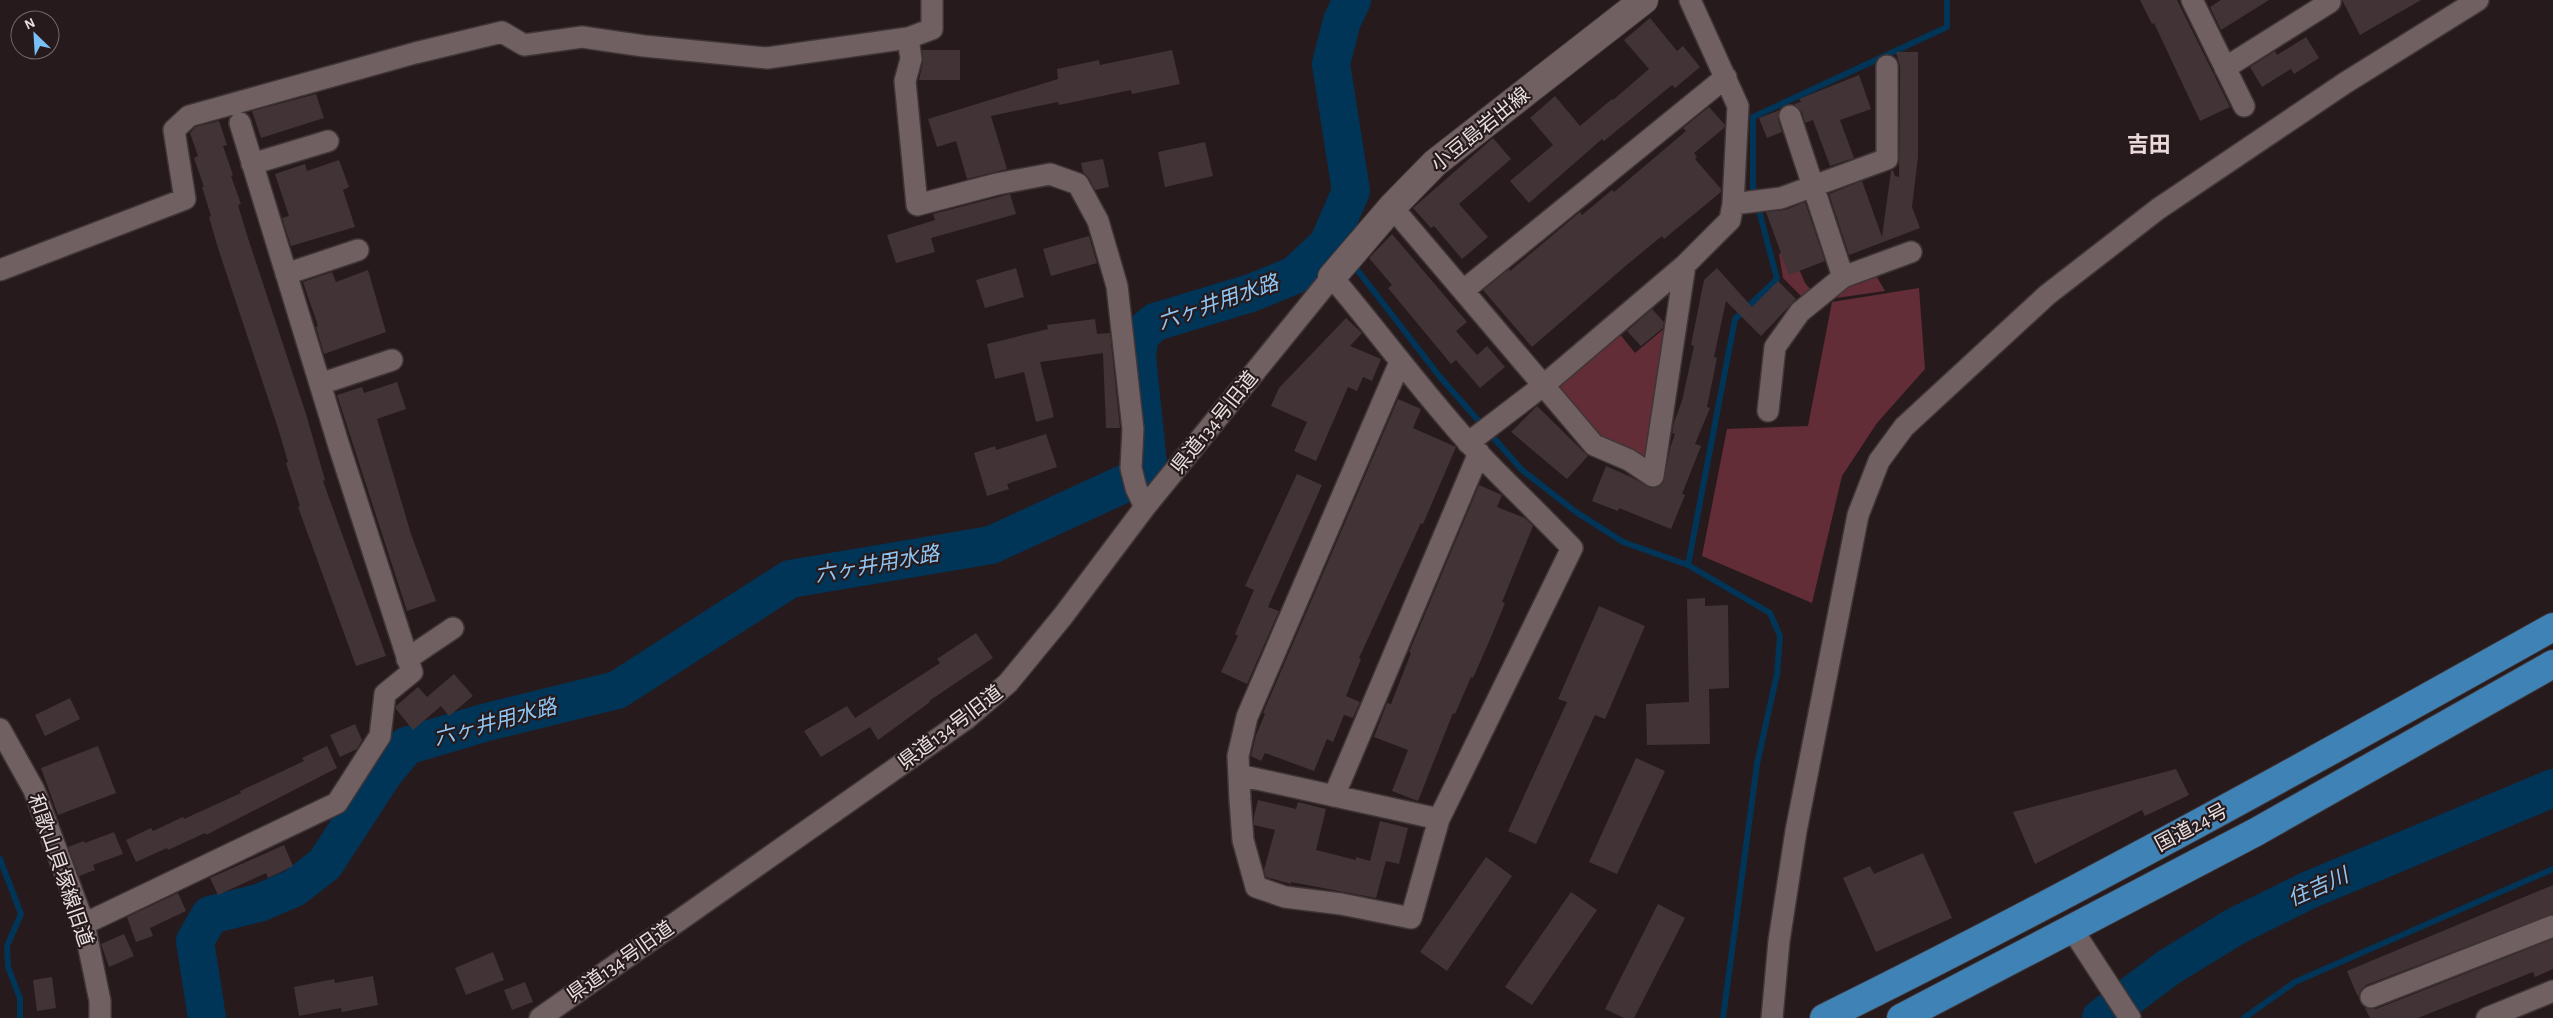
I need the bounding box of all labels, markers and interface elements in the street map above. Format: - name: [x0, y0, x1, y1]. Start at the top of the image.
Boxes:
- north arrow: [10, 10, 60, 60]
- text: N: [23, 16, 37, 33]
- street label: 小豆島岩出線: [1426, 83, 1534, 175]
- district label: 吉田: [2127, 133, 2171, 156]
- water label: 六ヶ井用水路: [1155, 270, 1283, 333]
- street label: 県道134号旧道: [1167, 367, 1262, 477]
- water label: 六ヶ井用水路: [813, 542, 943, 586]
- street label: 県道134号旧道: [894, 681, 1006, 773]
- water label: 六ヶ井用水路: [431, 695, 561, 749]
- street label: 和歌山貝塚線旧道: [25, 791, 97, 949]
- street label: 国道24号: [2152, 800, 2231, 855]
- water label: 住吉川: [2285, 863, 2353, 910]
- street label: 県道134号旧道: [563, 917, 677, 1006]

